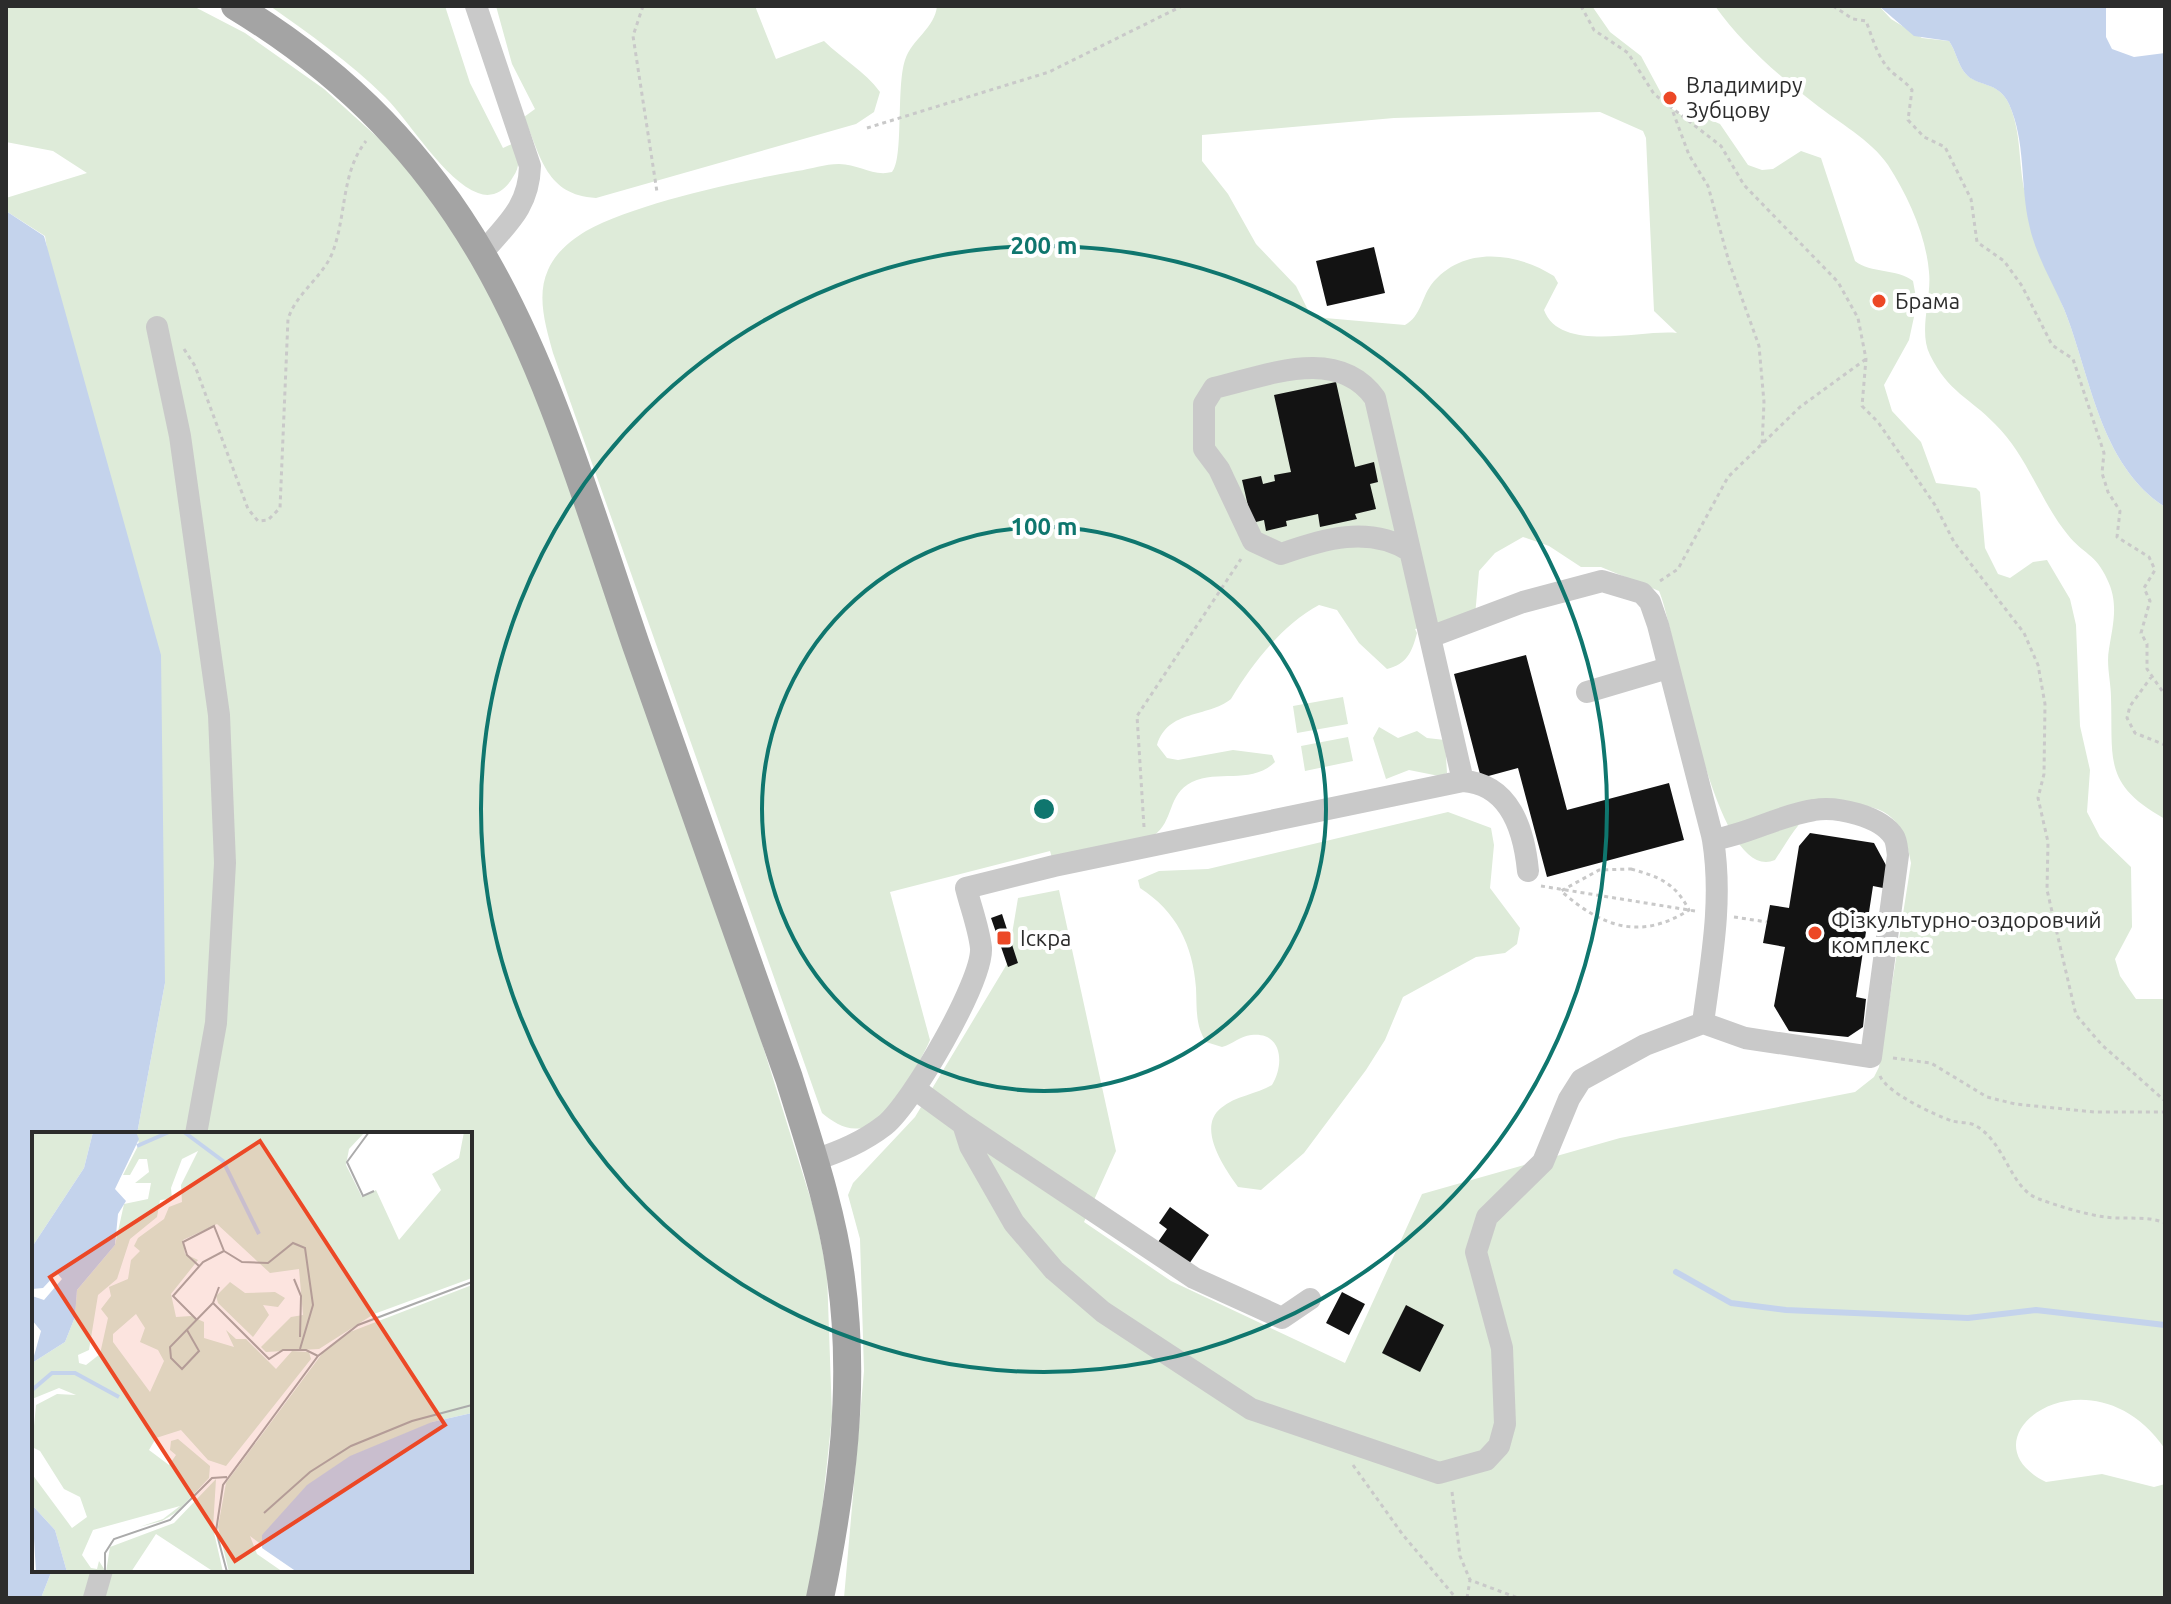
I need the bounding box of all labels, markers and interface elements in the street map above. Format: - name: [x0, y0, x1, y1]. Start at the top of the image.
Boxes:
- place label: Владимиру Зубцову: [1686, 72, 1803, 122]
- marker: Владимиру Зубцову: [1661, 89, 1679, 107]
- text: 200 m: [1011, 232, 1077, 259]
- place label: Брама: [1895, 288, 1960, 313]
- marker: Брама: [1870, 292, 1888, 310]
- text: 100 m: [1011, 513, 1077, 540]
- centre of rings: [1030, 795, 1058, 823]
- place label: Фізкультурно-оздоровчий комплекс: [1831, 907, 2102, 957]
- marker: Фізкультурно-оздоровчий комплекс: [1806, 924, 1824, 942]
- place label: Іскра: [1020, 925, 1071, 950]
- marker: Іскра: [995, 929, 1013, 947]
- inset map: [32, 1132, 472, 1572]

